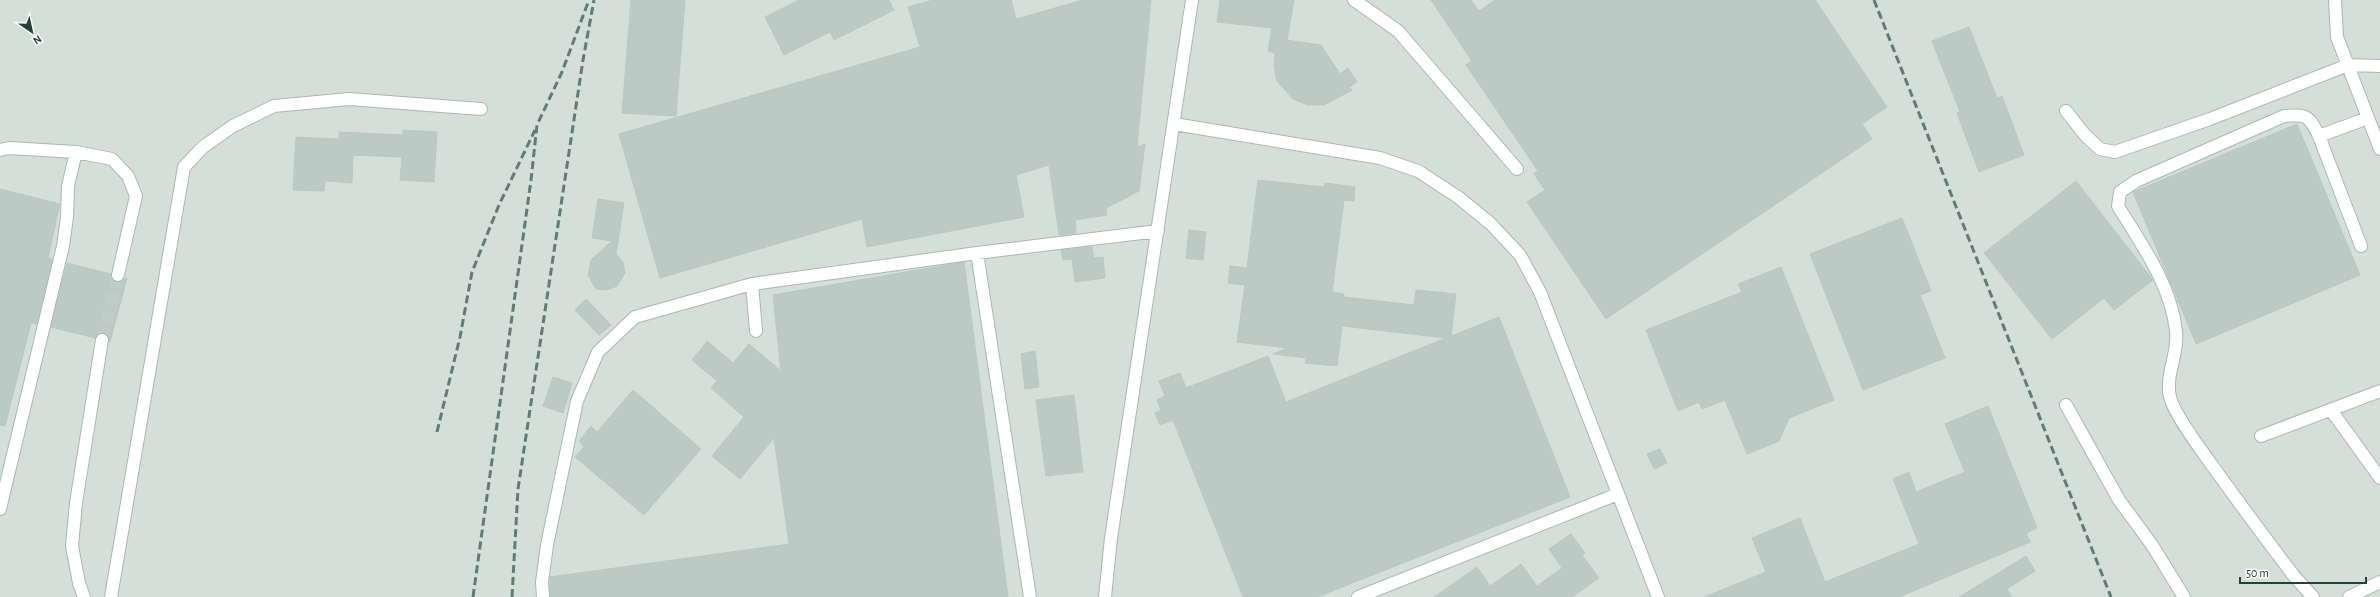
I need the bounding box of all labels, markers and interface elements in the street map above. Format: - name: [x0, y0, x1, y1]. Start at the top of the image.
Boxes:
- north arrow: [12, 12, 52, 52]
- text: N: [31, 33, 44, 47]
- scale bar: [2240, 559, 2366, 585]
- text: 50 m: [2246, 567, 2269, 579]

